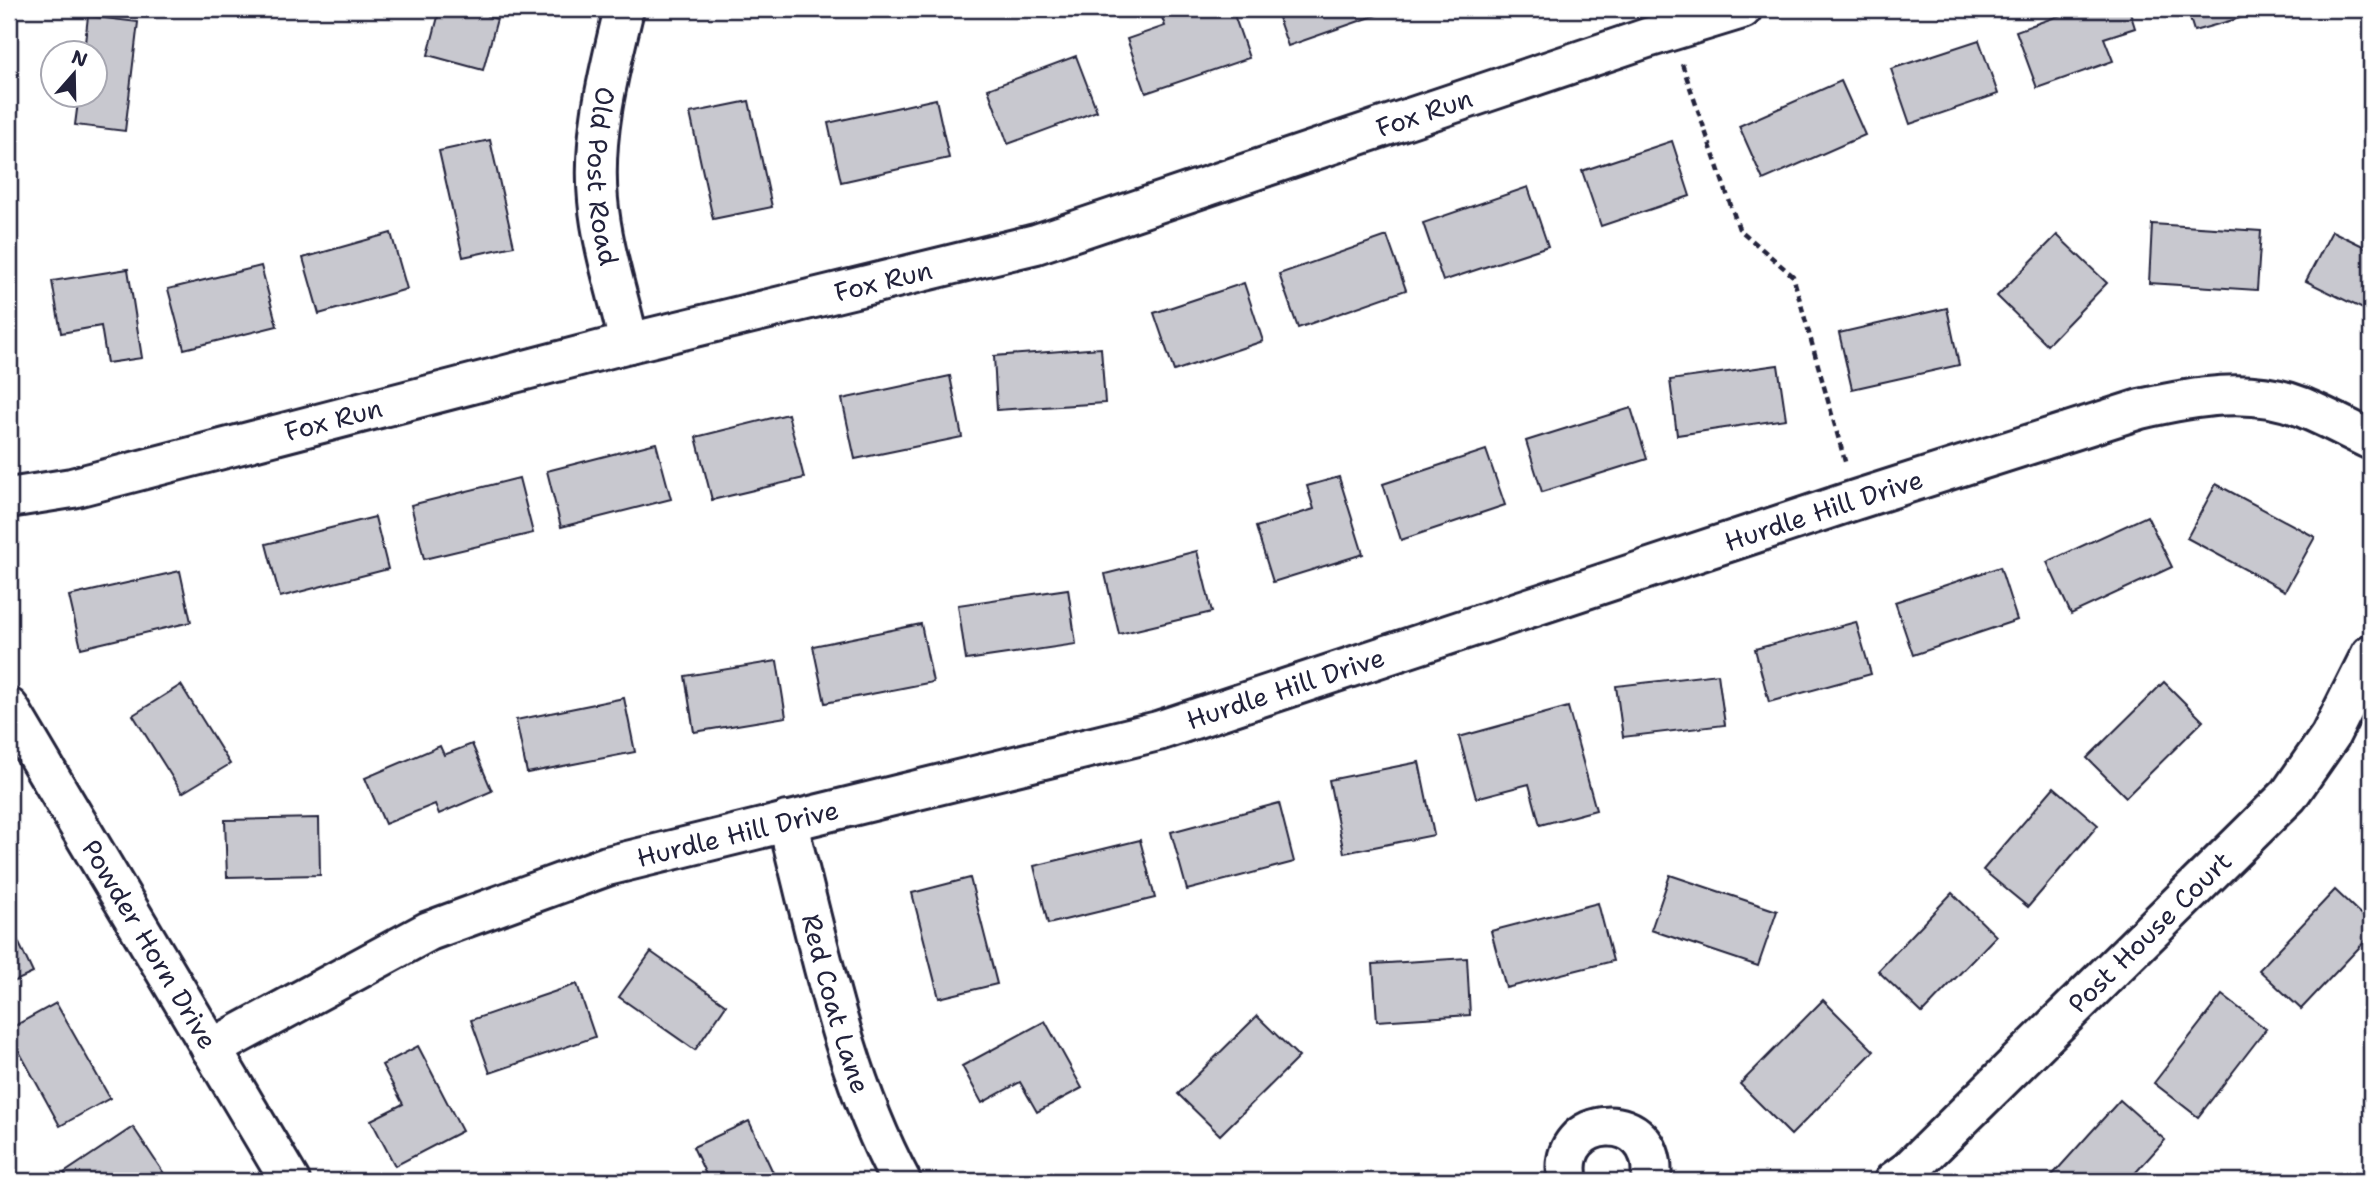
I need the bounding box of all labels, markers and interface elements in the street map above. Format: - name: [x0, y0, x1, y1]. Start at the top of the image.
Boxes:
- north arrow: [38, 38, 108, 108]
- text: N: [68, 44, 91, 73]
- street label: Fox Run: [1371, 80, 1477, 145]
- street label: Old Post Road: [580, 84, 627, 269]
- street label: Fox Run: [831, 252, 936, 309]
- street label: Fox Run: [281, 390, 386, 449]
- street label: Hurdle Hill Drive: [1720, 461, 1927, 559]
- street label: Hurdle Hill Drive: [1182, 639, 1389, 737]
- street label: Hurdle Hill Drive: [633, 792, 842, 875]
- street label: Powder Horn Drive: [74, 833, 226, 1055]
- street label: Post House Court: [2060, 843, 2239, 1020]
- street label: Red Coat Lane: [794, 910, 879, 1098]

